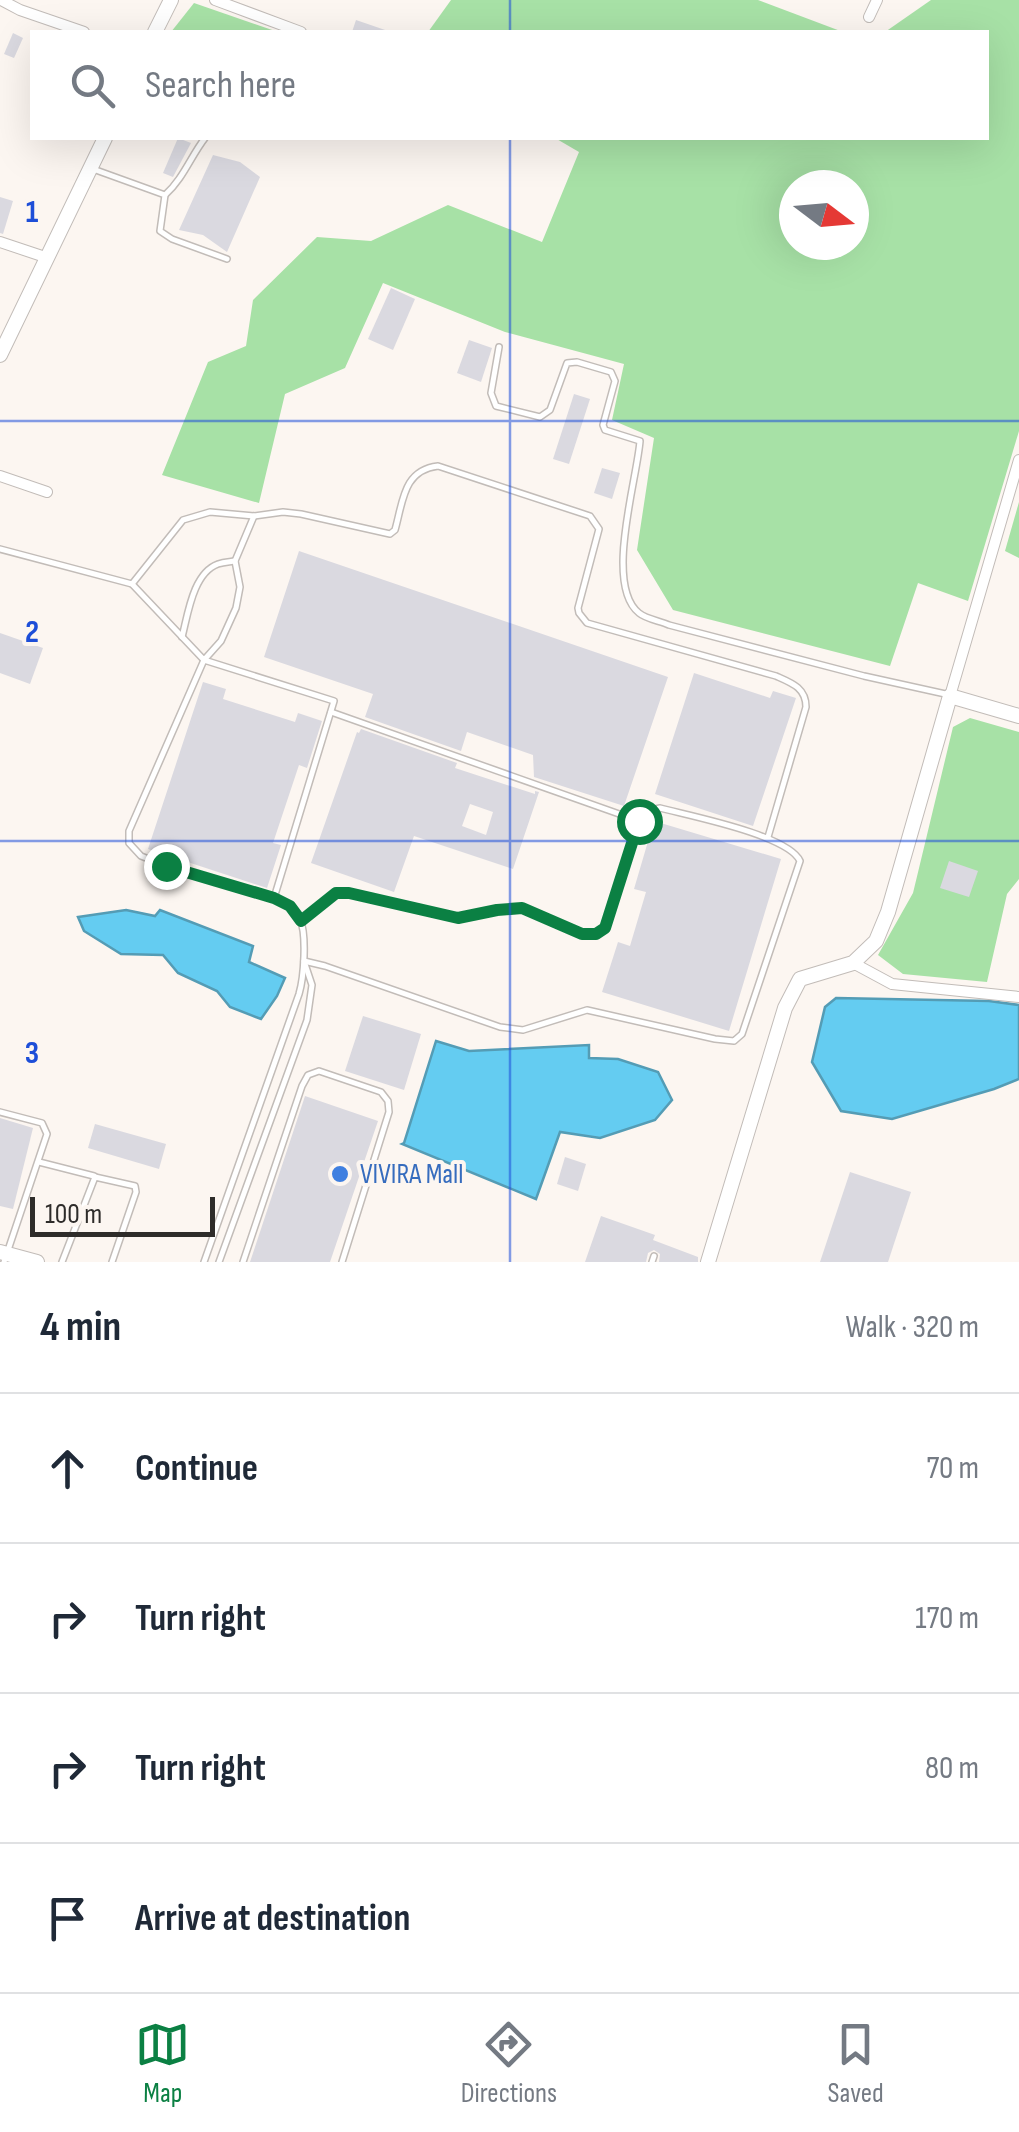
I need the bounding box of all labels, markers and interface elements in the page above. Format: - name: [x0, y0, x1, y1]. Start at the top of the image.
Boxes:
- search box: [30, 30, 989, 140]
- icon: search: [65, 58, 120, 113]
- text: Search here: [145, 63, 296, 108]
- north arrow: [779, 170, 869, 260]
- text: 1: [26, 193, 39, 232]
- text: 2: [25, 613, 39, 652]
- route start: [617, 799, 663, 845]
- route end: [144, 844, 190, 890]
- text: 3: [25, 1034, 39, 1073]
- place label: VIVIRA Mall: [360, 1158, 464, 1191]
- marker: VIVIRA Mall: [329, 1163, 351, 1185]
- scale bar: [30, 1192, 215, 1236]
- text: 100 m: [45, 1198, 102, 1231]
- text: 4 min: [40, 1302, 121, 1353]
- text: Walk · 320 m: [845, 1308, 979, 1347]
- icon: ahead: [40, 1441, 95, 1496]
- text: Continue: [135, 1446, 258, 1491]
- text: 70 m: [926, 1449, 979, 1488]
- icon: right: [40, 1591, 95, 1646]
- text: Turn right: [135, 1596, 266, 1641]
- text: 170 m: [915, 1599, 979, 1638]
- icon: right: [40, 1741, 95, 1796]
- text: Turn right: [135, 1746, 266, 1791]
- text: 80 m: [925, 1749, 979, 1788]
- icon: arrive: [40, 1891, 95, 1946]
- text: Arrive at destination: [135, 1896, 410, 1941]
- tab: Map: [135, 2017, 190, 2110]
- tab: Directions: [461, 2017, 557, 2110]
- tab: Saved: [828, 2017, 884, 2110]

